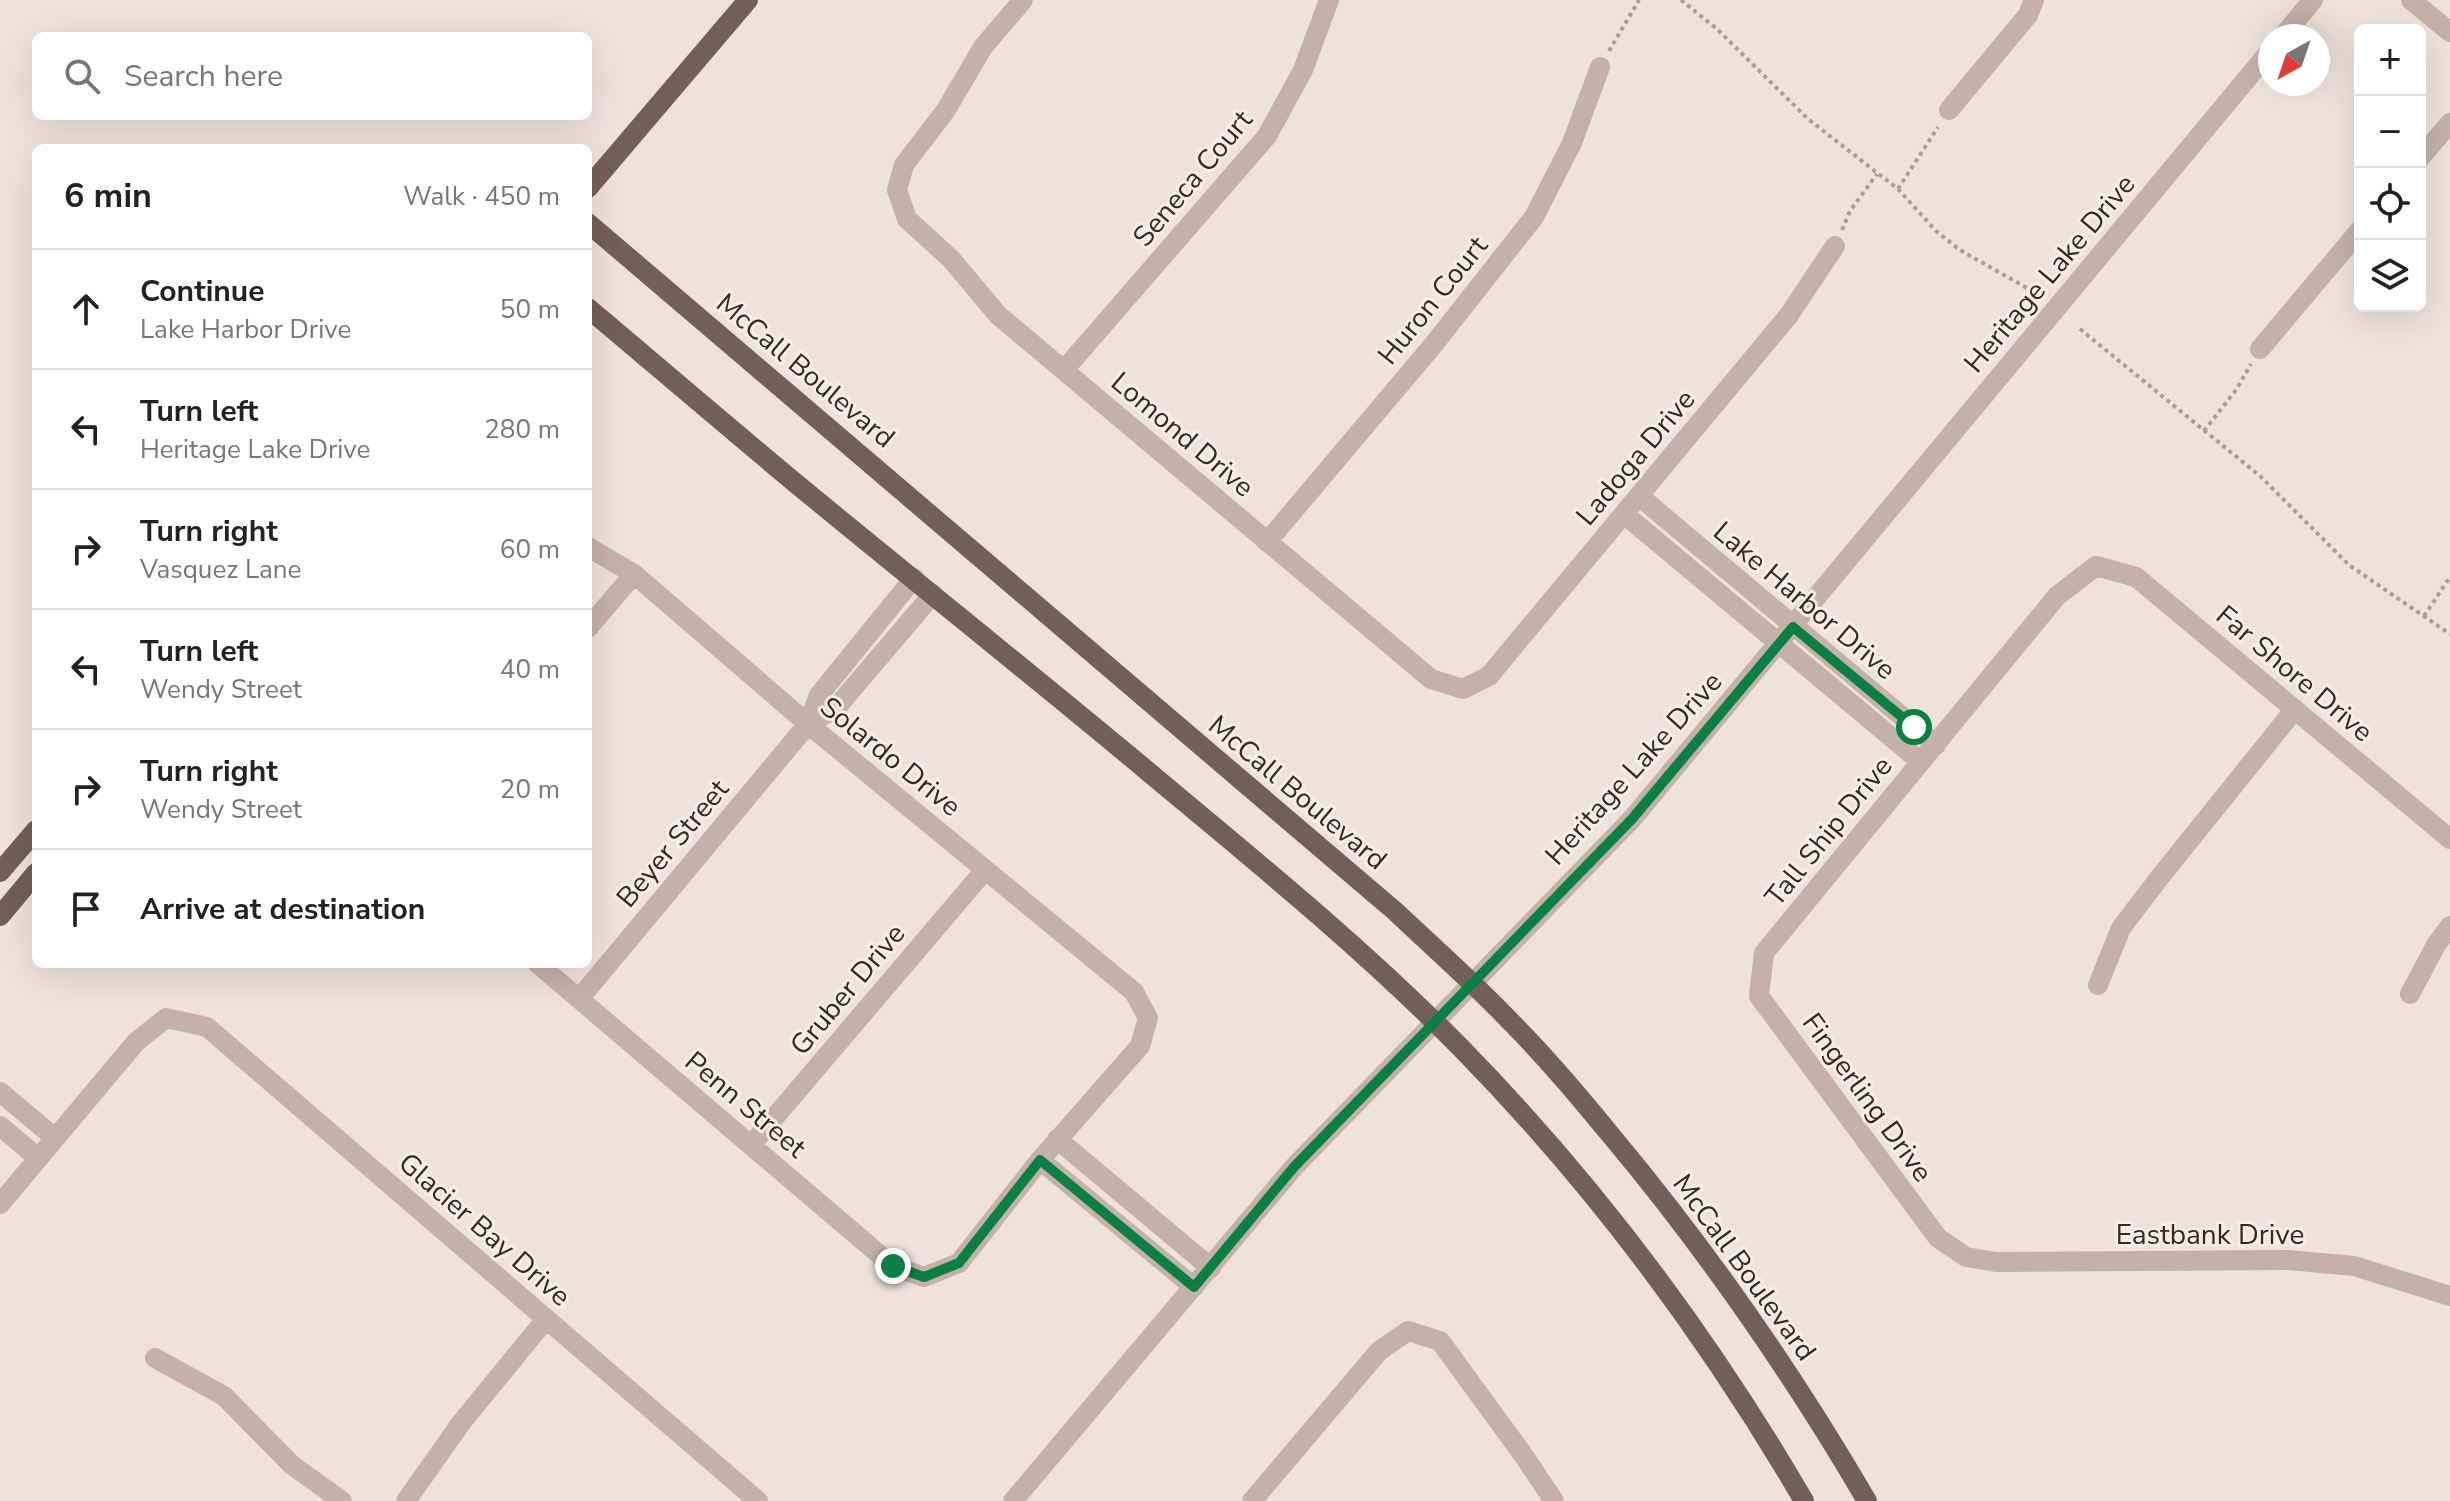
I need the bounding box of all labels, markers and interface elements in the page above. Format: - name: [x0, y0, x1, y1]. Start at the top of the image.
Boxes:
- north arrow: [2258, 24, 2330, 96]
- map controls: [2354, 24, 2426, 312]
- button: +: [2354, 24, 2426, 96]
- search box: [32, 32, 592, 120]
- icon: search: [60, 54, 104, 98]
- text: Search here: [124, 56, 283, 97]
- button: −: [2354, 96, 2426, 168]
- street label: Seneca Court: [1124, 102, 1261, 255]
- street label: Heritage Lake Drive: [1955, 166, 2144, 381]
- button: locate: [2354, 168, 2426, 240]
- text: 6 min: [64, 173, 152, 219]
- text: Walk · 450 m: [403, 179, 560, 214]
- street label: Huron Court: [1369, 228, 1497, 373]
- button: layers: [2354, 240, 2426, 312]
- text: Continue: [140, 271, 265, 312]
- street label: McCall Boulevard: [708, 285, 903, 457]
- icon: ahead: [64, 287, 108, 331]
- text: 50 m: [500, 292, 560, 327]
- text: Lake Harbor Drive: [140, 312, 351, 347]
- street label: Lomond Drive: [1103, 364, 1262, 506]
- street label: Ladoga Drive: [1568, 382, 1704, 534]
- text: Turn left: [140, 391, 258, 432]
- icon: left: [64, 407, 108, 451]
- text: 280 m: [484, 412, 560, 447]
- text: Heritage Lake Drive: [140, 432, 370, 467]
- text: Turn right: [140, 511, 278, 552]
- street label: Lake Harbor Drive: [1705, 513, 1904, 688]
- icon: right: [64, 527, 108, 571]
- text: 60 m: [500, 532, 560, 567]
- text: Vasquez Lane: [140, 552, 301, 587]
- street label: Far Shore Drive: [2208, 597, 2381, 751]
- text: Turn left: [140, 631, 258, 672]
- icon: left: [64, 647, 108, 691]
- text: 40 m: [500, 652, 560, 687]
- street label: Heritage Lake Drive: [1537, 664, 1731, 874]
- text: Wendy Street: [140, 672, 302, 707]
- street label: Solardo Drive: [812, 688, 969, 825]
- street label: McCall Boulevard: [1200, 707, 1395, 879]
- route start: [1896, 709, 1932, 745]
- street label: Tall Ship Drive: [1756, 749, 1901, 915]
- text: Turn right: [140, 751, 278, 792]
- icon: right: [64, 767, 108, 811]
- street label: Beyer Street: [608, 771, 738, 916]
- text: 20 m: [500, 772, 560, 807]
- text: Wendy Street: [140, 792, 302, 827]
- icon: arrive: [64, 887, 108, 931]
- text: Arrive at destination: [140, 889, 425, 930]
- street label: Gruber Drive: [781, 916, 914, 1063]
- street label: Fingerling Drive: [1793, 1006, 1941, 1190]
- street label: Penn Street: [677, 1043, 814, 1167]
- street label: Glacier Bay Drive: [390, 1144, 579, 1315]
- street label: McCall Boulevard: [1664, 1167, 1825, 1369]
- street label: Eastbank Drive: [2116, 1216, 2304, 1254]
- route end: [875, 1248, 911, 1284]

